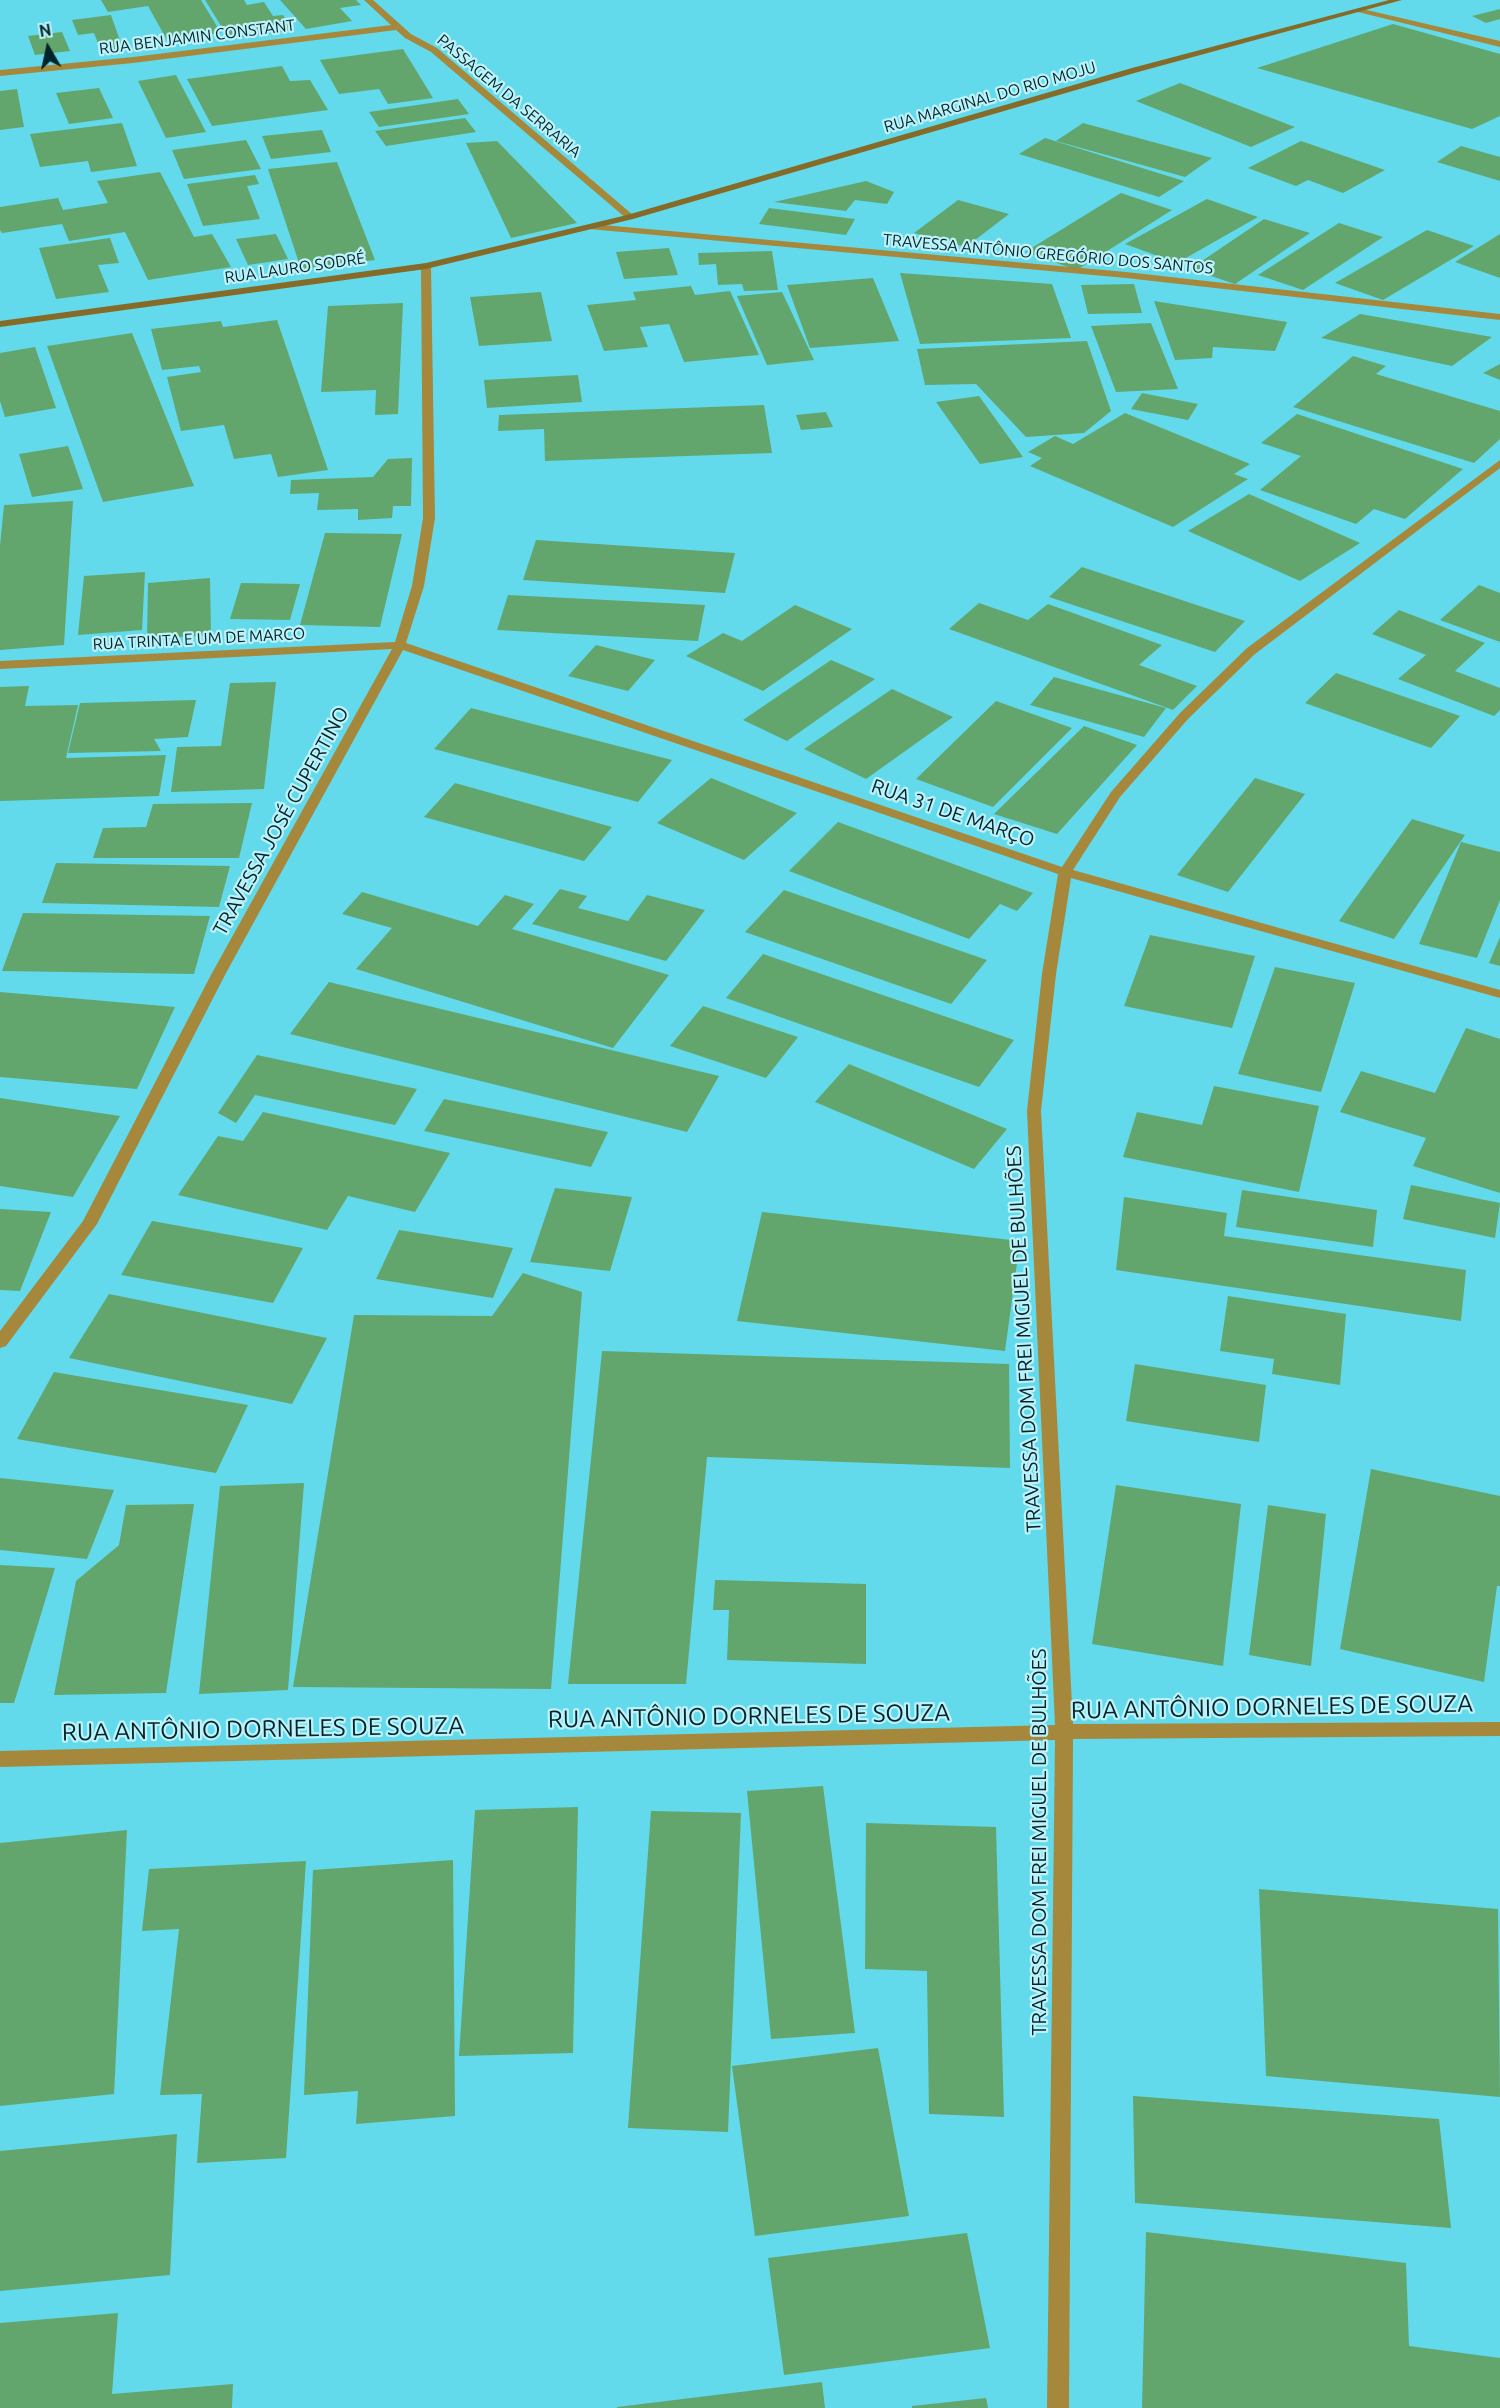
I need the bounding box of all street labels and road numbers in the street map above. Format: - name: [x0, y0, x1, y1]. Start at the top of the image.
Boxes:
- street label: RUA BENJAMIN CONSTANT: [98, 15, 296, 59]
- street label: PASSAGEM DA SERRARIA: [433, 30, 585, 162]
- street label: RUA MARGINAL DO RIO MOJU: [882, 57, 1098, 137]
- street label: TRAVESSA ANTÔNIO GREGÓRIO DOS SANTOS: [882, 230, 1214, 278]
- street label: RUA LAURO SODRÉ: [223, 249, 367, 287]
- street label: RUA TRINTA E UM DE MARCO: [92, 624, 306, 654]
- street label: TRAVESSA JOSÉ CUPERTINO: [208, 702, 354, 940]
- street label: RUA 31 DE MARÇO: [868, 774, 1038, 852]
- street label: TRAVESSA DOM FREI MIGUEL DE BULHÕES: [1002, 1145, 1046, 1533]
- street label: TRAVESSA DOM FREI MIGUEL DE BULHÕES: [1027, 1648, 1051, 2036]
- street label: RUA ANTÔNIO DORNELES DE SOUZA: [1071, 1689, 1473, 1725]
- street label: RUA ANTÔNIO DORNELES DE SOUZA: [548, 1698, 950, 1734]
- street label: RUA ANTÔNIO DORNELES DE SOUZA: [62, 1711, 464, 1747]

